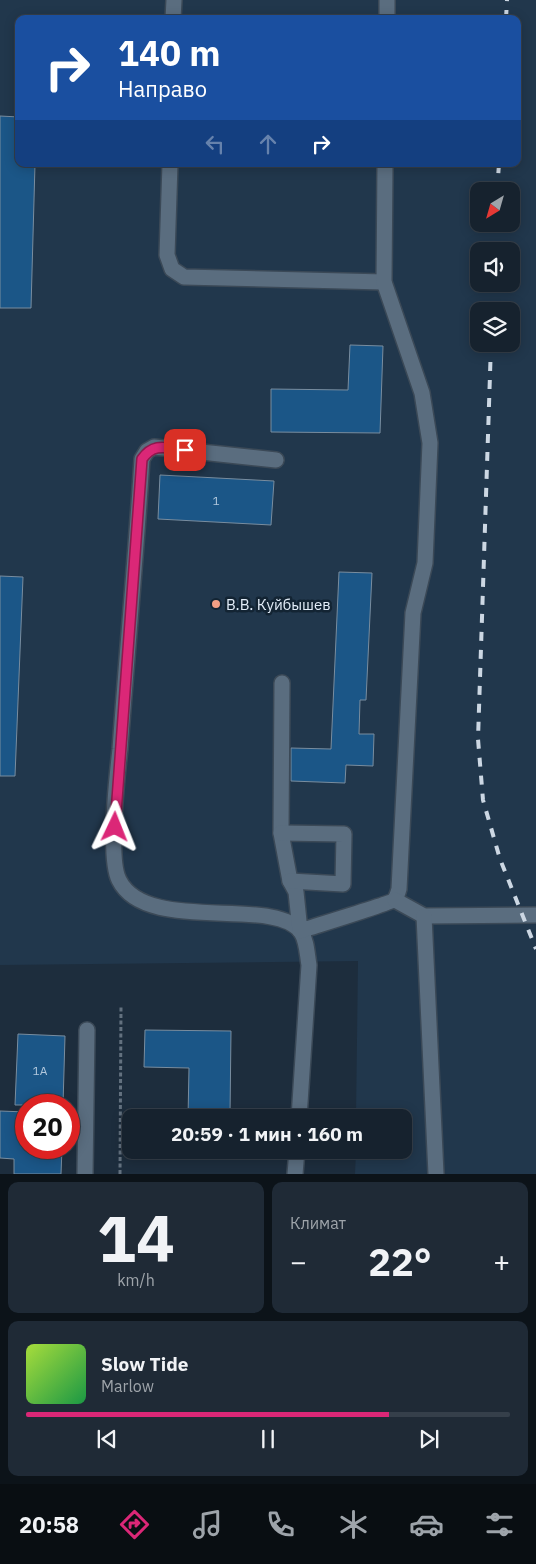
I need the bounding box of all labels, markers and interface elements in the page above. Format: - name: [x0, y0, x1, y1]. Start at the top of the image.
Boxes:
- text: 140 m: [118, 30, 221, 76]
- icon: right: [35, 35, 100, 100]
- text: Направо: [118, 74, 207, 103]
- icon: left: [201, 130, 229, 158]
- icon: ahead: [254, 130, 282, 158]
- icon: right: [307, 130, 335, 158]
- north arrow: [470, 182, 520, 232]
- map controls: [470, 182, 520, 352]
- button: sound: [470, 242, 520, 292]
- button: layers: [470, 302, 520, 352]
- pin: [164, 429, 206, 471]
- icon: arrive: [171, 436, 199, 464]
- house number: 1: [212, 493, 220, 508]
- place label: В.В. Куйбышев: [226, 595, 331, 614]
- marker: В.В. Куйбышев: [210, 598, 222, 610]
- position arrow: [88, 800, 140, 852]
- house number: 1А: [33, 1063, 48, 1078]
- speed limit sign: 20: [15, 1094, 80, 1159]
- text: 20:59 · 1 мин · 160 m: [171, 1122, 363, 1146]
- text: 14: [97, 1195, 175, 1280]
- text: Климат: [290, 1213, 346, 1233]
- text: 22°: [368, 1237, 432, 1286]
- text: −: [290, 1243, 307, 1280]
- text: +: [493, 1243, 510, 1280]
- text: km/h: [117, 1270, 155, 1290]
- text: Slow Tide: [101, 1352, 188, 1376]
- text: Marlow: [101, 1376, 154, 1396]
- icon: previous: [93, 1425, 121, 1453]
- icon: pause: [254, 1425, 282, 1453]
- icon: next: [415, 1425, 443, 1453]
- icon: directions: [117, 1507, 152, 1542]
- icon: music: [190, 1507, 225, 1542]
- icon: phone: [263, 1507, 298, 1542]
- icon: climate: [336, 1507, 371, 1542]
- icon: car: [409, 1507, 444, 1542]
- icon: filters: [482, 1507, 517, 1542]
- text: 20:58: [19, 1510, 79, 1539]

